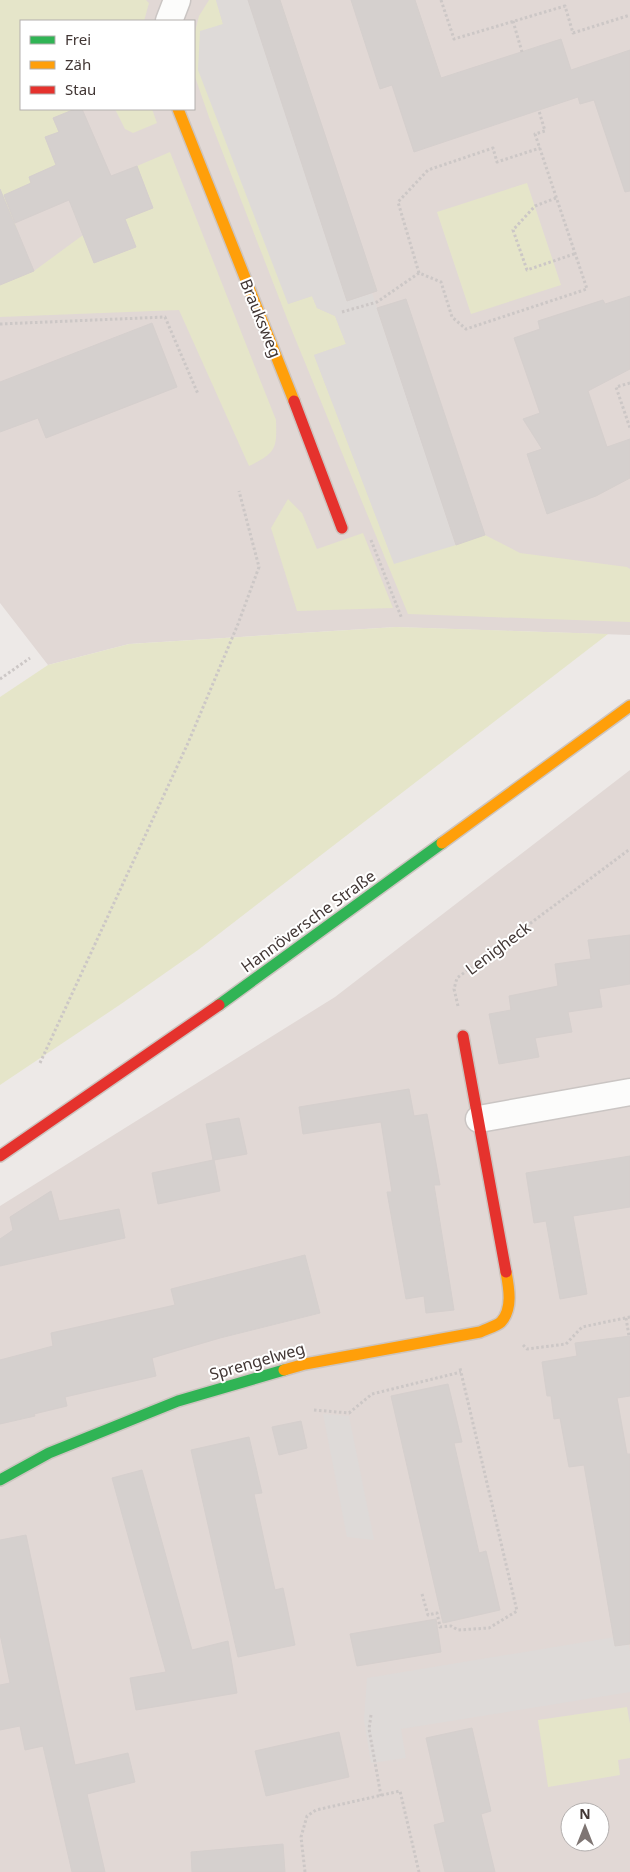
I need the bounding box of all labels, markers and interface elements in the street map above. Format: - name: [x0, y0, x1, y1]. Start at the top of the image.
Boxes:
- legend: [20, 20, 195, 110]
- text: Frei: [65, 29, 91, 49]
- text: Zäh: [65, 54, 91, 74]
- text: Stau: [65, 79, 96, 99]
- street label: Brauksweg: [235, 275, 287, 361]
- street label: Hannöversche Straße: [236, 865, 380, 977]
- street label: Lenigheck: [461, 916, 535, 980]
- street label: Sprengelweg: [207, 1337, 307, 1385]
- north arrow: [560, 1802, 610, 1852]
- text: N: [579, 1804, 591, 1823]

